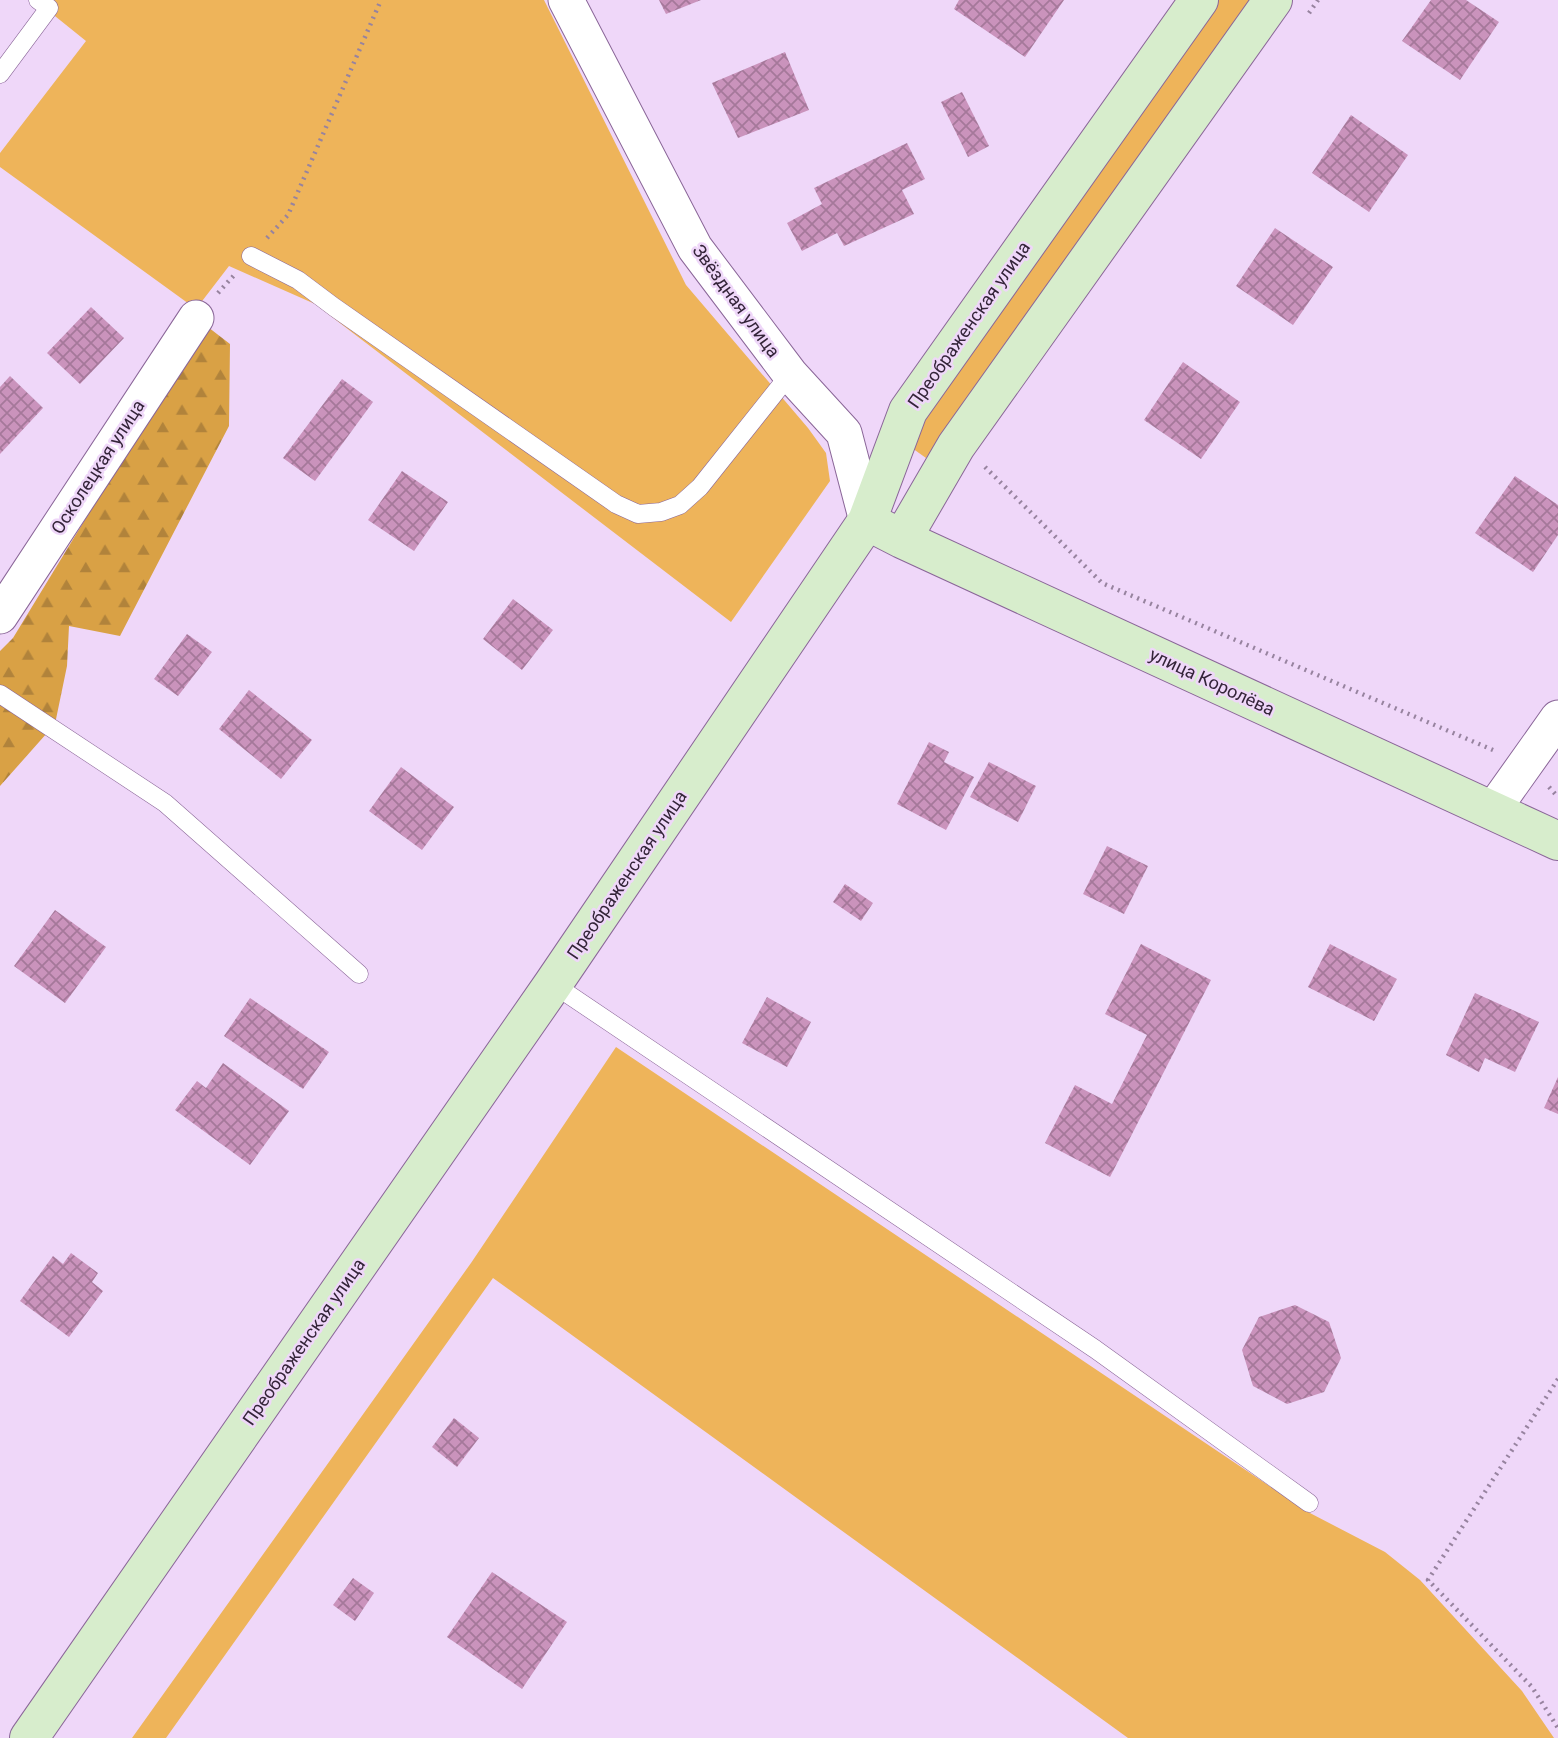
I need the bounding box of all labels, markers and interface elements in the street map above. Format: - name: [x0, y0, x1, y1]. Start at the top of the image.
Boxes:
- street label: Преображенская улица: [903, 237, 1034, 412]
- street label: Звёздная улица: [688, 240, 784, 361]
- street label: Осколецкая улица: [46, 396, 149, 538]
- street label: улица Королёва: [1146, 643, 1278, 720]
- street label: Преображенская улица: [562, 786, 691, 963]
- street label: Преображенская улица: [238, 1254, 369, 1429]

